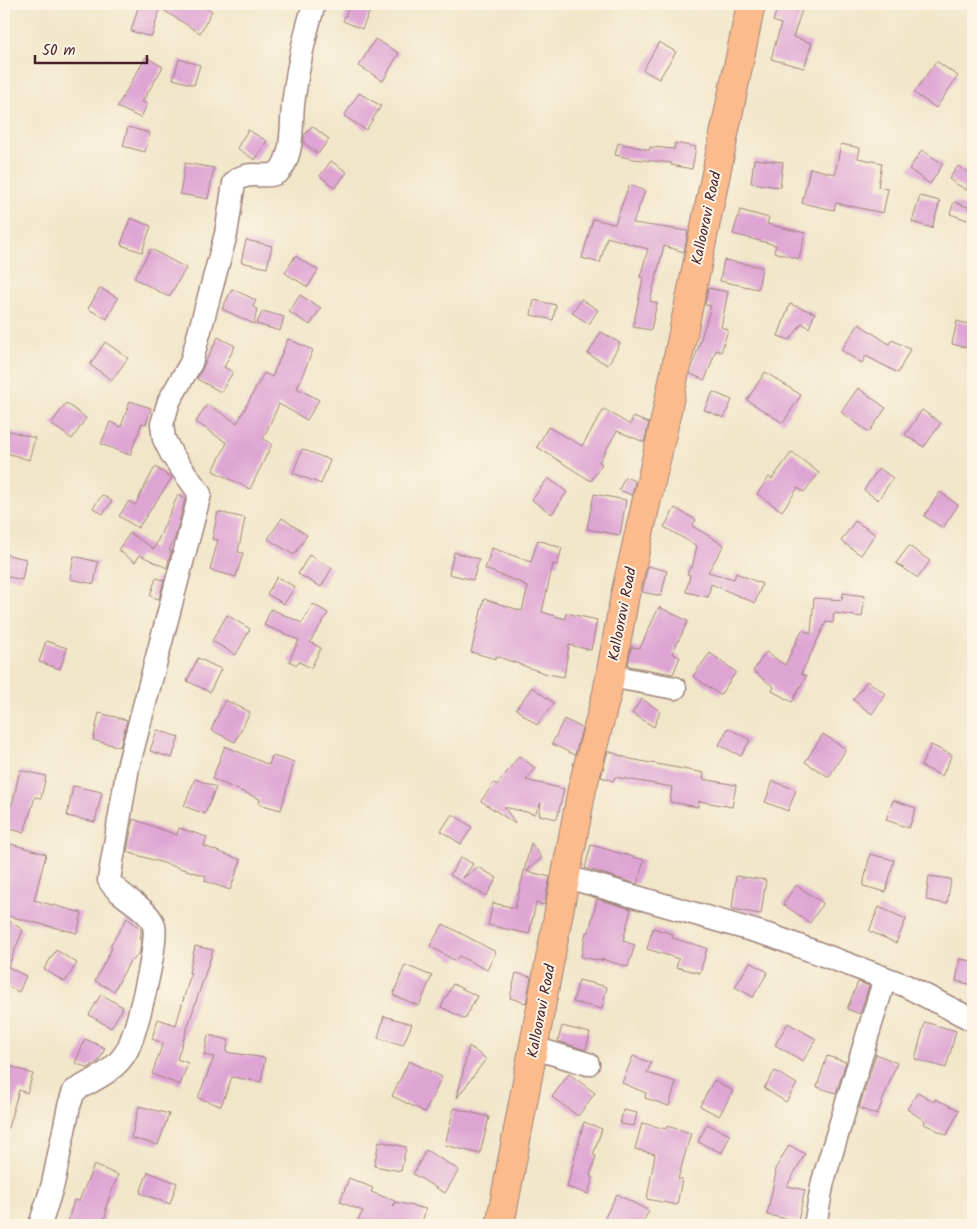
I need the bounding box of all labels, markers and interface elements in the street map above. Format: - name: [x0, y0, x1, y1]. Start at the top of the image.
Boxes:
- scale bar: [35, 32, 148, 64]
- text: 50 m: [42, 39, 76, 63]
- street label: Kallooravi Road: [685, 169, 729, 267]
- street label: Kallooravi Road: [602, 565, 644, 663]
- street label: Kallooravi Road: [521, 962, 563, 1060]

